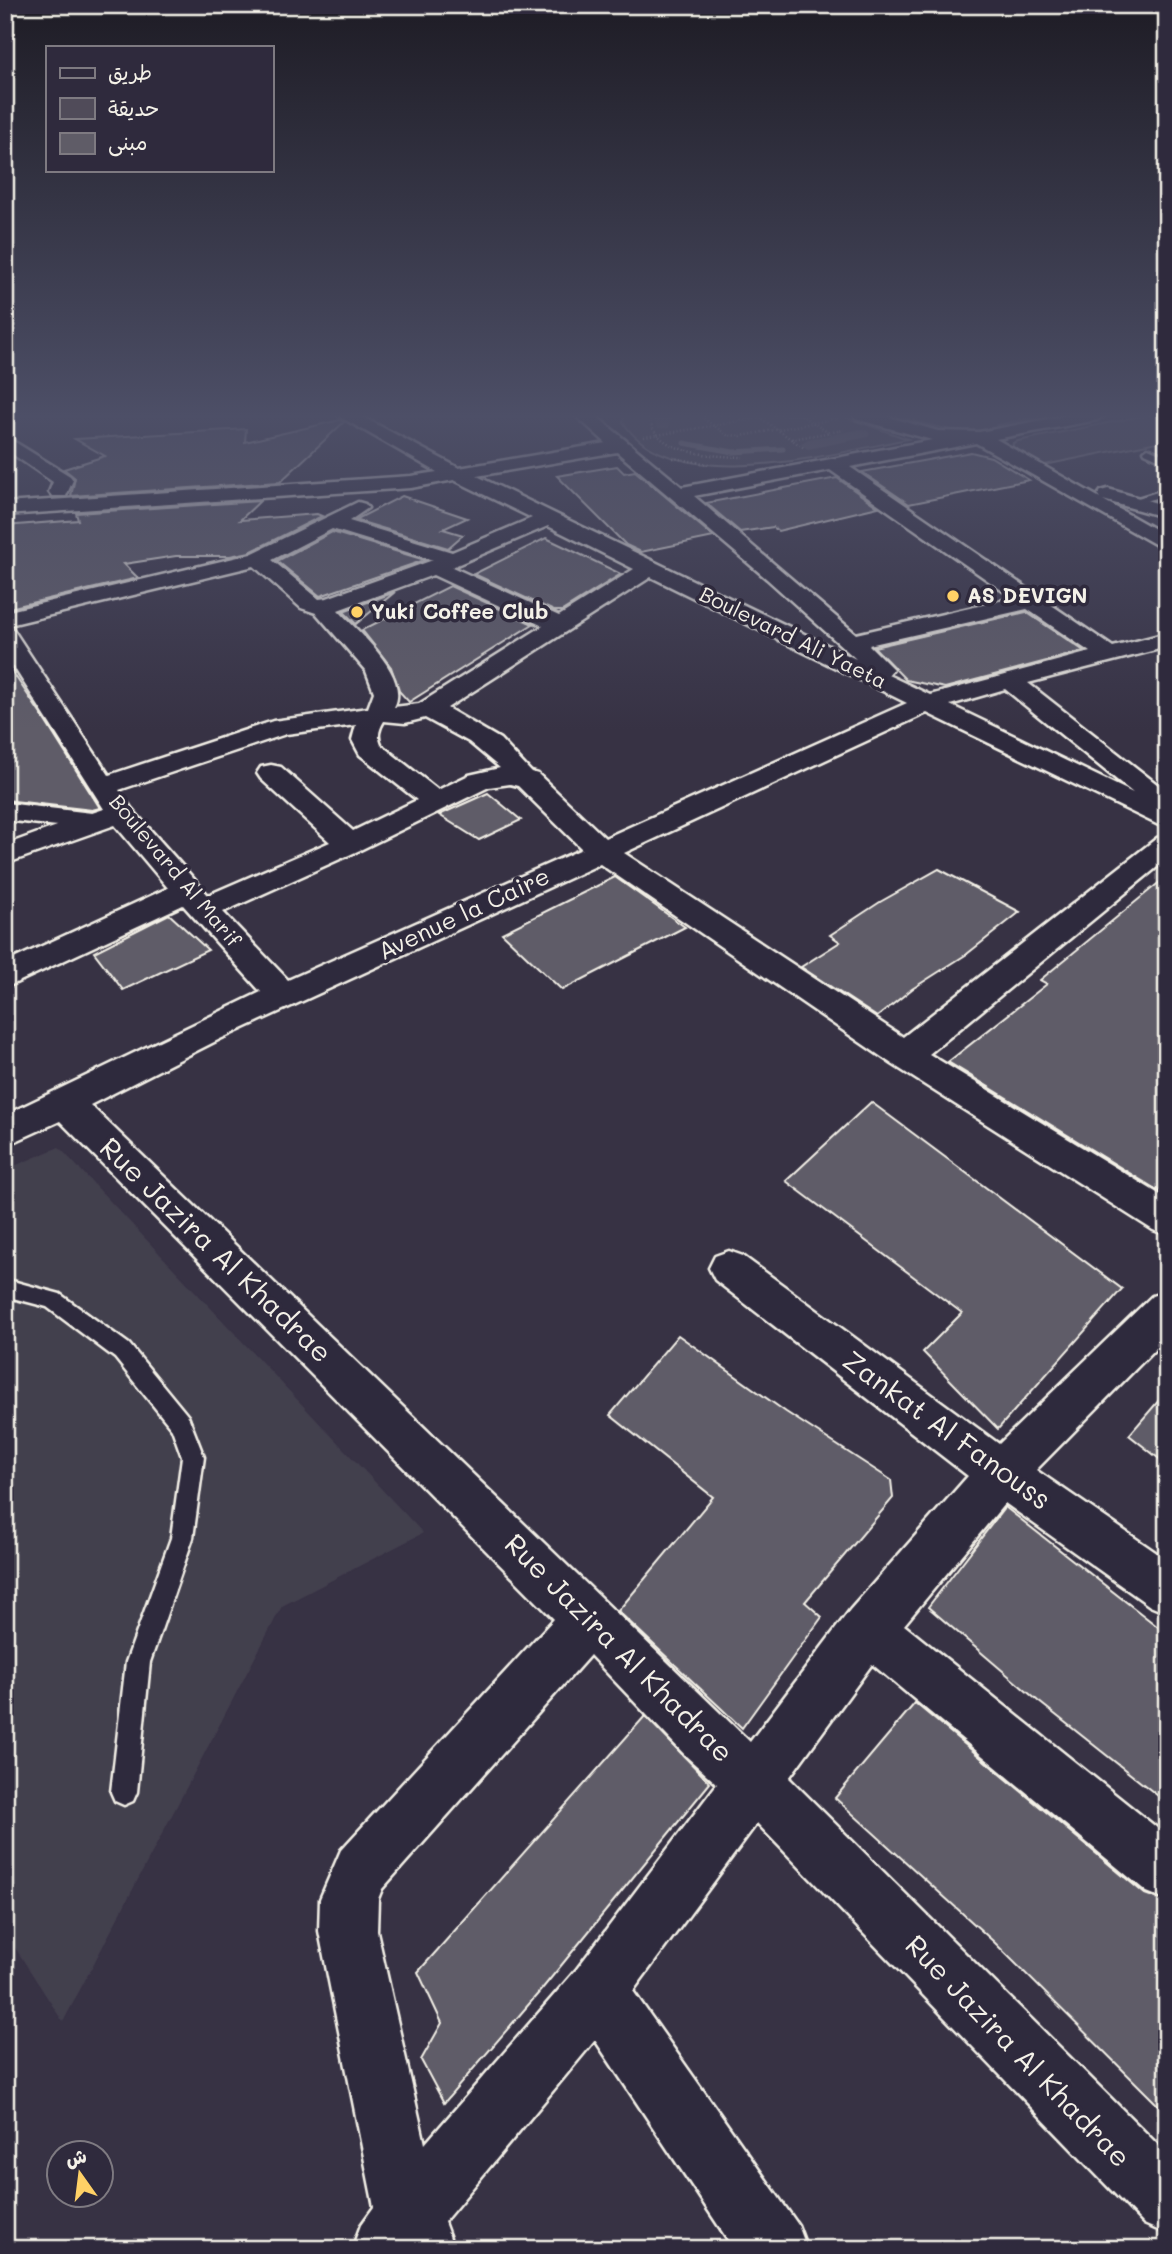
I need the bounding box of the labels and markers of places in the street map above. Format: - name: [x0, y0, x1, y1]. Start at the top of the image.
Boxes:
- place label: AS DEVIGN: [967, 581, 1088, 608]
- marker: AS DEVIGN: [945, 588, 961, 604]
- place label: Yuki Coffee Club: [371, 597, 548, 624]
- marker: Yuki Coffee Club: [349, 604, 365, 620]

